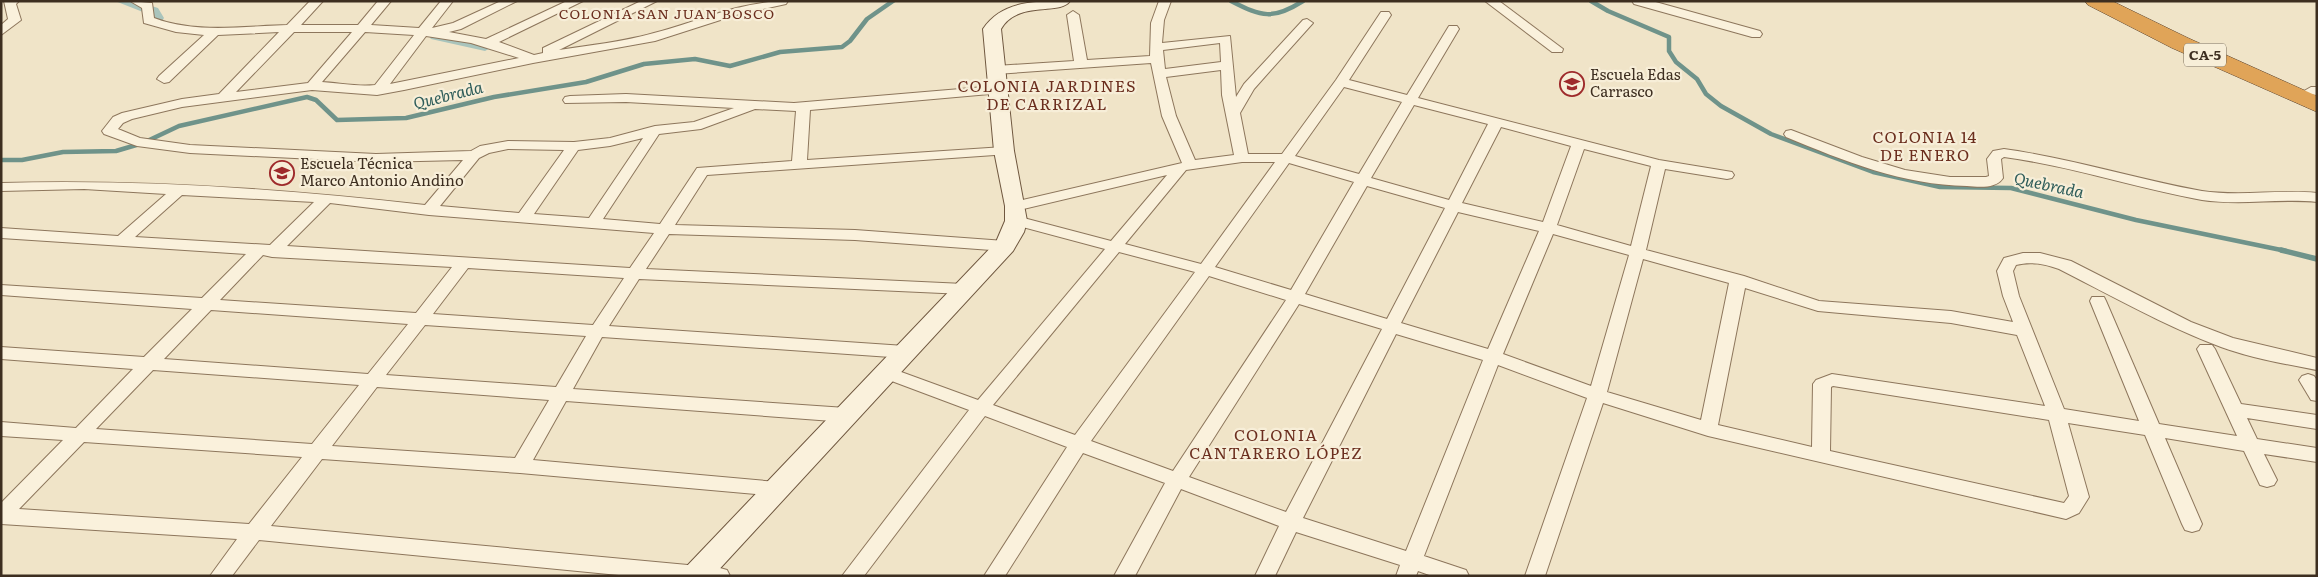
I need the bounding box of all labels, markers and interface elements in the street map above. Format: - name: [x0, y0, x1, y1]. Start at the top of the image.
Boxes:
- district label: COLONIA SAN JUAN BOSCO: [559, 3, 775, 23]
- road number: CA-5: [2184, 44, 2226, 66]
- place label: Escuela Edas Carrasco: [1590, 62, 1681, 102]
- school or university icon: Escuela Edas Carrasco: [1559, 71, 1585, 97]
- district label: COLONIA JARDINES DE CARRIZAL: [957, 73, 1137, 115]
- water label: Quebrada: [410, 74, 486, 114]
- district label: COLONIA 14 DE ENERO: [1873, 124, 1977, 166]
- place label: Escuela Técnica Marco Antonio Andino: [300, 151, 464, 191]
- school or university icon: Escuela Técnica Marco Antonio Andino: [269, 160, 295, 186]
- water label: Quebrada: [2012, 165, 2087, 203]
- district label: COLONIA CANTARERO LÓPEZ: [1189, 422, 1363, 464]

